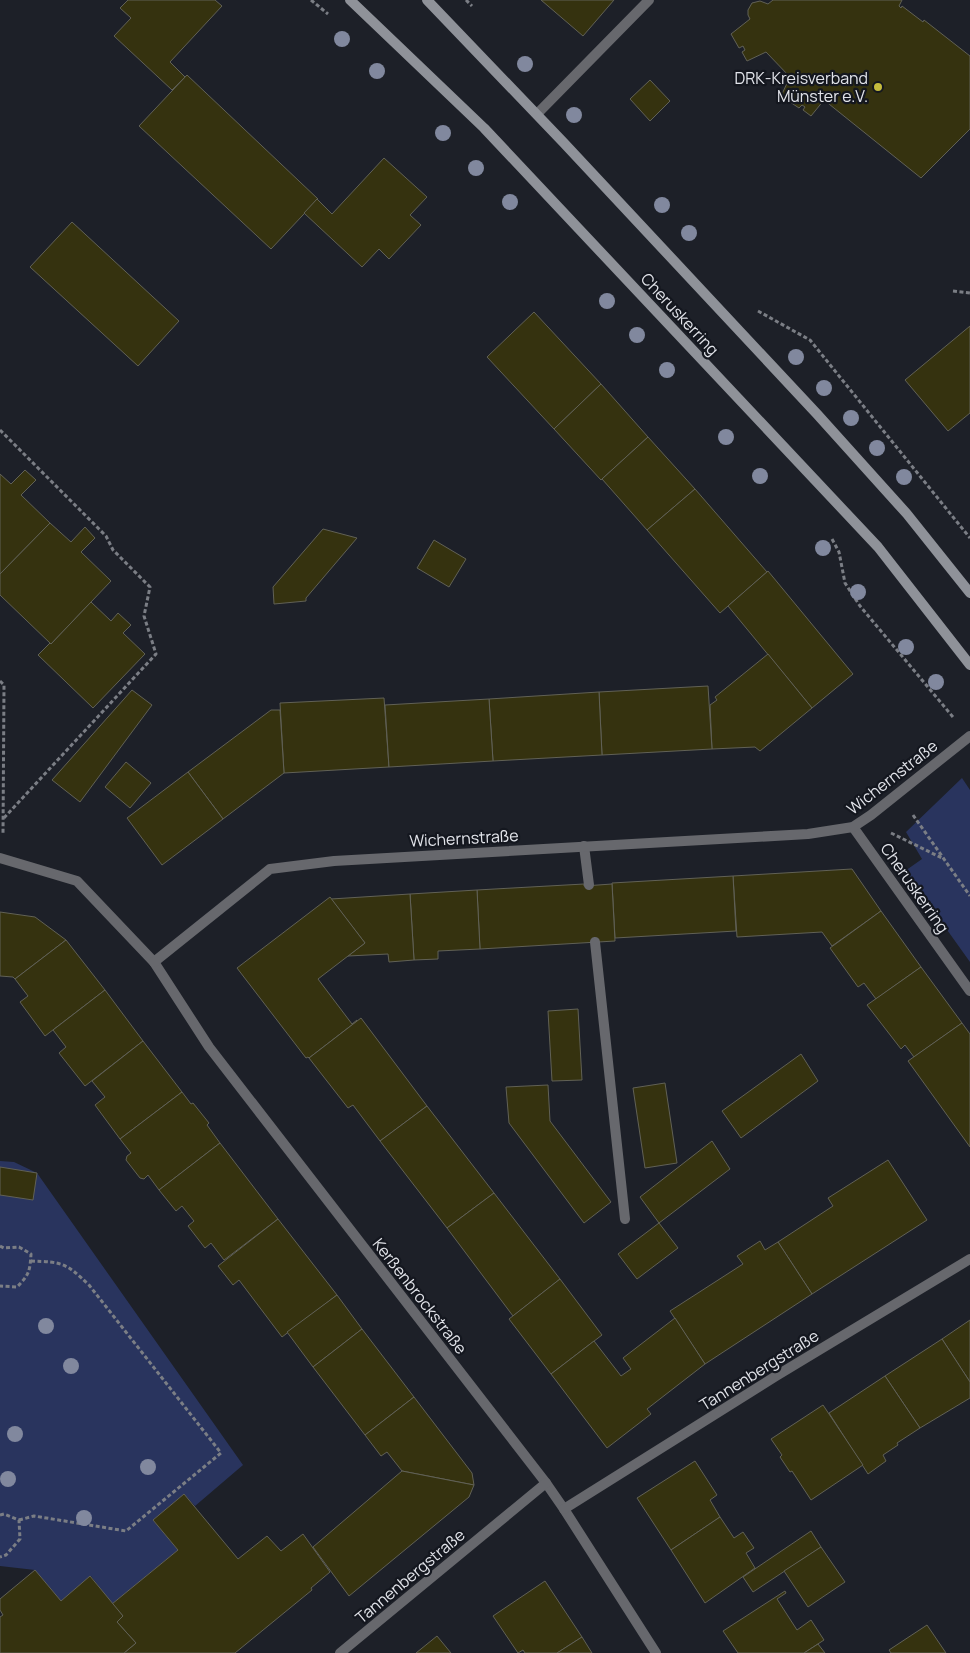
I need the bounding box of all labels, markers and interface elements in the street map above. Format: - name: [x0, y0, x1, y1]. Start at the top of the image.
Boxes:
- place label: DRK-Kreisverband Münster e.V.: [734, 67, 868, 107]
- marker: DRK-Kreisverband Münster e.V.: [872, 81, 884, 93]
- street label: Cheruskerring: [636, 268, 724, 360]
- street label: Wichernstraße: [842, 735, 942, 819]
- street label: Wichernstraße: [409, 824, 519, 852]
- street label: Cheruskerring: [876, 839, 954, 937]
- street label: Kerßenbrockstraße: [368, 1234, 472, 1358]
- street label: Tannenbergstraße: [695, 1324, 823, 1416]
- street label: Tannenbergstraße: [351, 1524, 469, 1628]

